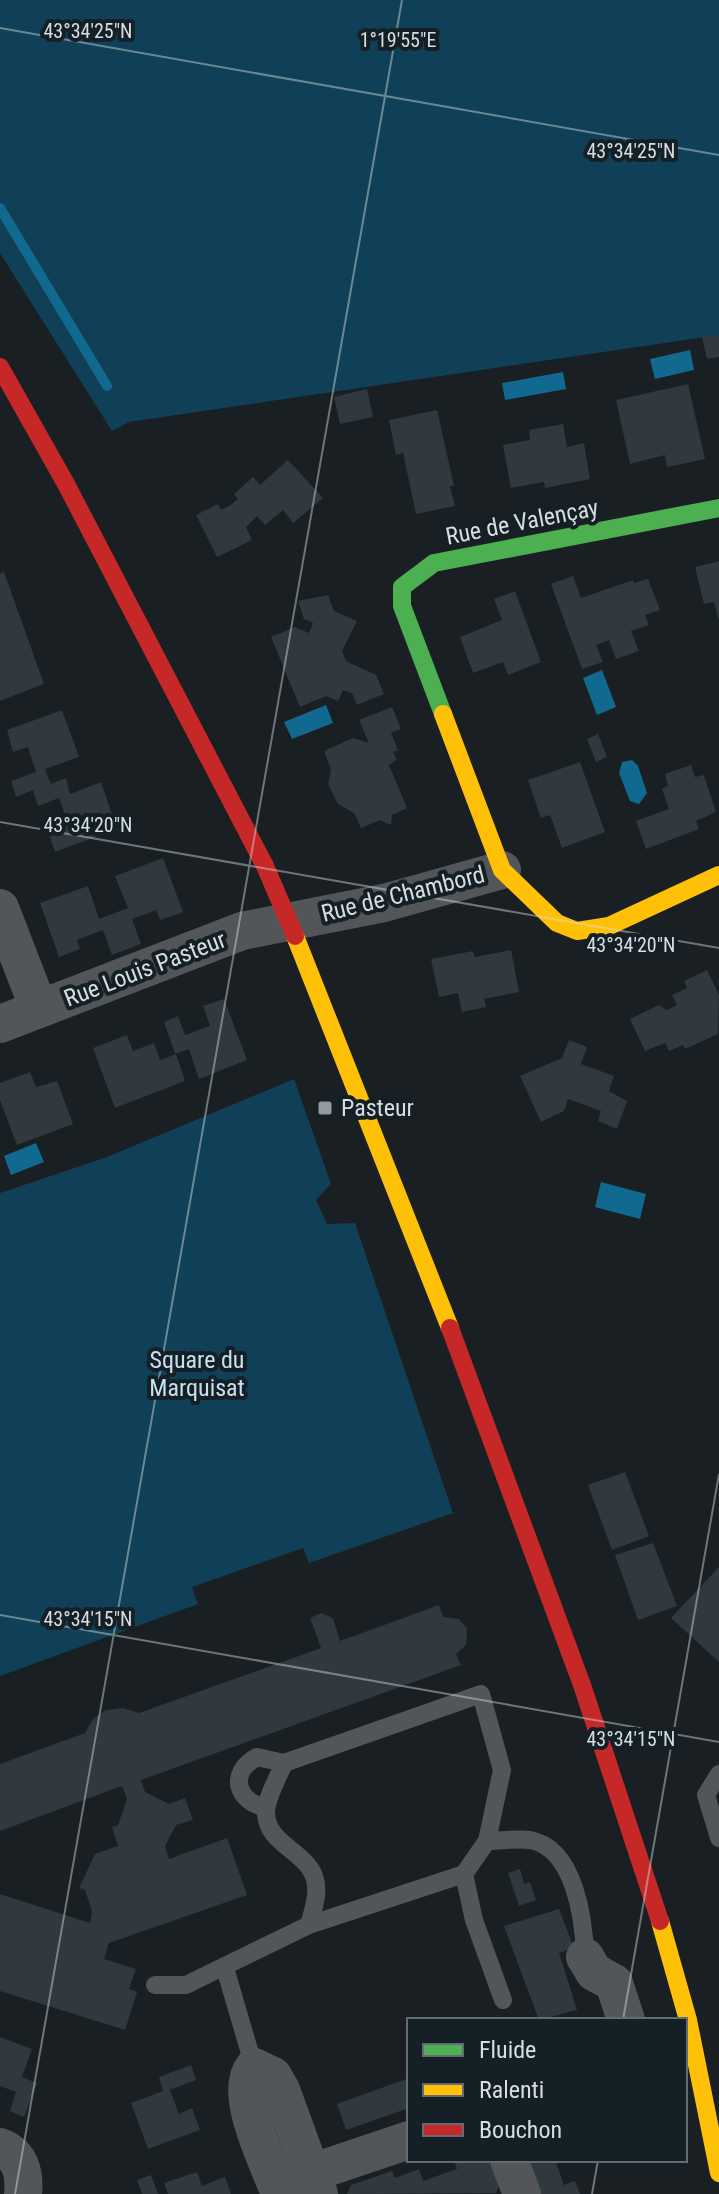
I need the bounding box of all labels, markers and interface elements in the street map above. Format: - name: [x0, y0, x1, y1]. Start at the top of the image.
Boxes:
- text: 43°34'25"N: [43, 19, 133, 43]
- text: 1°19'55"E: [360, 28, 436, 52]
- text: 43°34'25"N: [586, 139, 676, 163]
- street label: Rue de Valençay: [443, 493, 601, 551]
- text: 43°34'20"N: [43, 813, 133, 837]
- street label: Rue de Chambord: [318, 860, 488, 928]
- street label: Rue Louis Pasteur: [60, 925, 230, 1013]
- text: 43°34'20"N: [586, 933, 676, 957]
- place label: Pasteur: [341, 1094, 414, 1122]
- marker: Pasteur: [316, 1099, 334, 1117]
- park label: Square du Marquisat: [149, 1346, 245, 1402]
- text: 43°34'15"N: [43, 1607, 133, 1631]
- text: 43°34'15"N: [586, 1727, 676, 1751]
- legend: [407, 2018, 687, 2162]
- text: Fluide: [479, 2036, 536, 2064]
- text: Ralenti: [479, 2076, 544, 2104]
- text: Bouchon: [479, 2116, 562, 2144]

